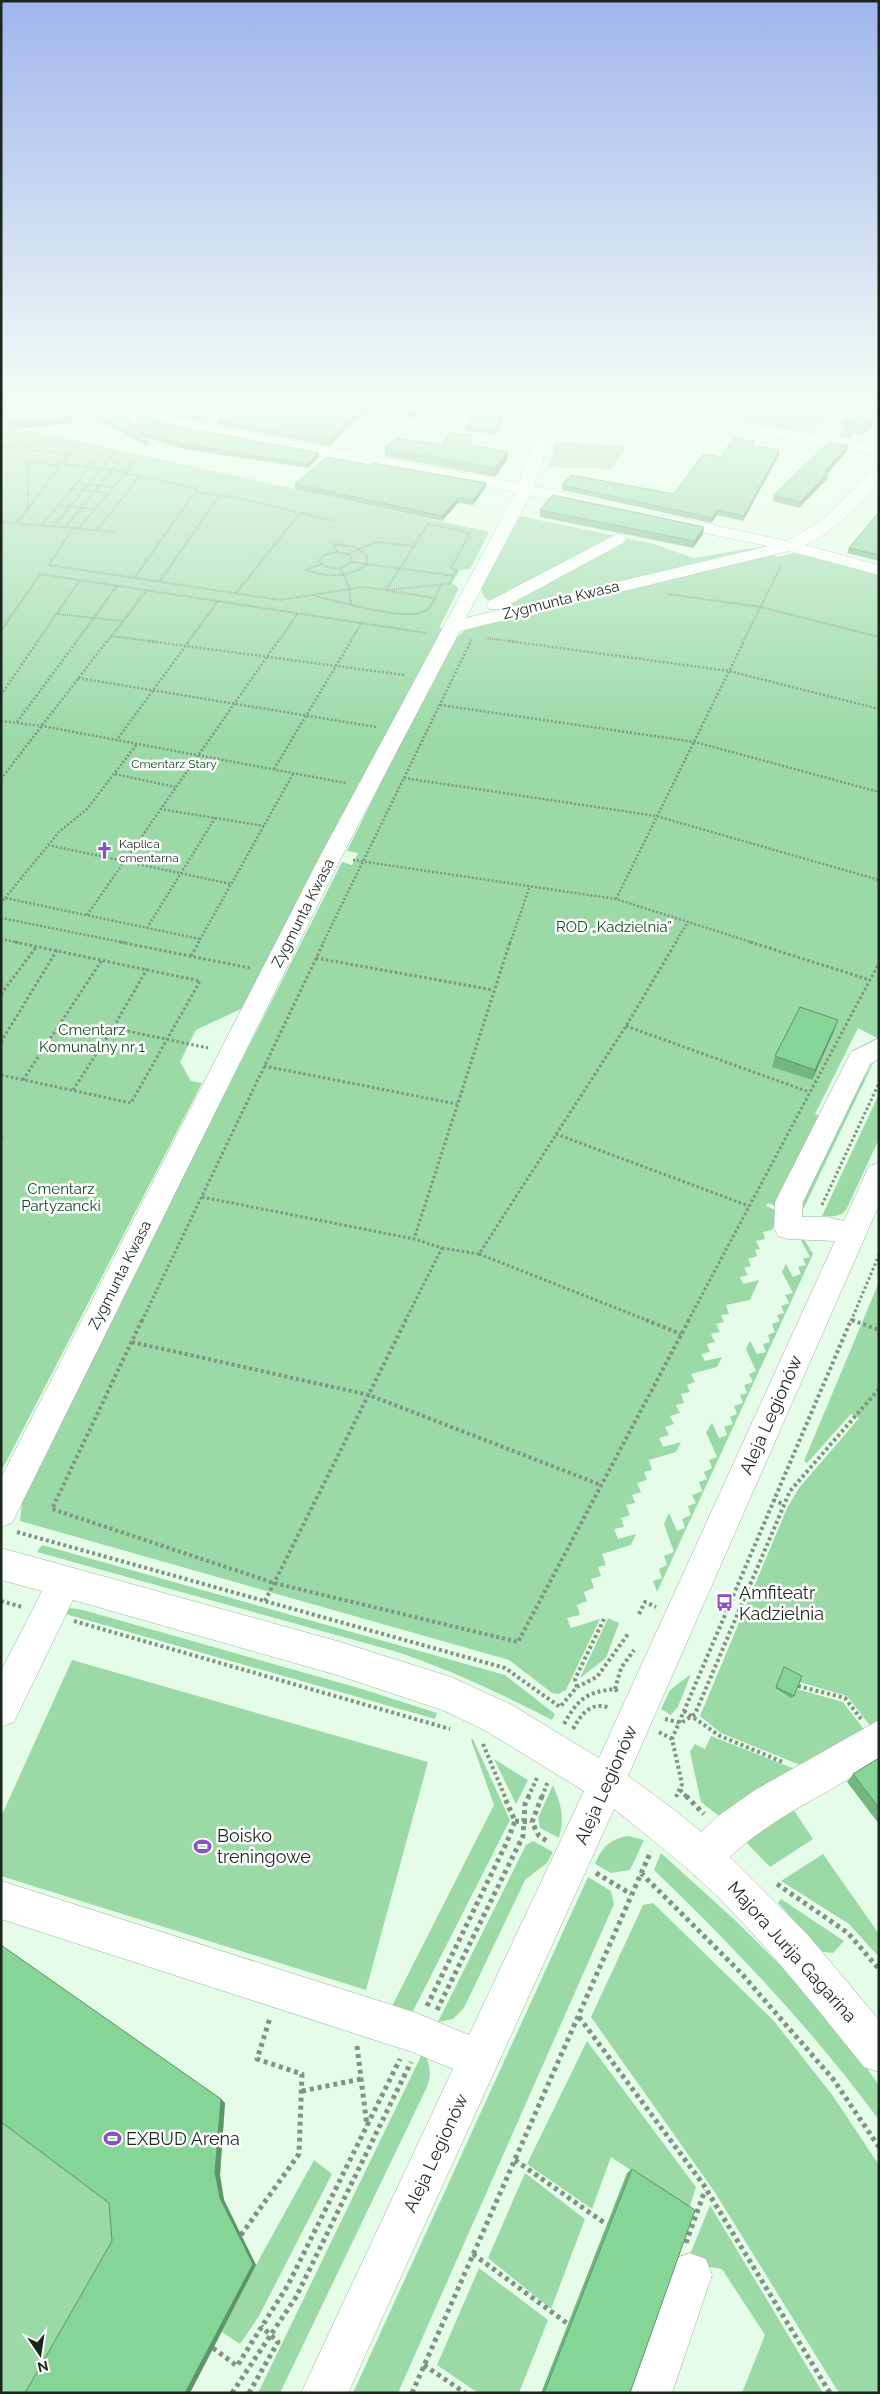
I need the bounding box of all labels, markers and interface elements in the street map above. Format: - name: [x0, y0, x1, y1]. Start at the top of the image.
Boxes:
- street label: Zygmunta Kwasa: [501, 577, 621, 623]
- park label: Cmentarz Stary: [131, 757, 217, 771]
- place label: Kaplica cmentarna: [119, 837, 179, 865]
- church icon: Kaplica cmentarna: [95, 841, 115, 861]
- street label: Zygmunta Kwasa: [268, 856, 338, 970]
- park label: ROD „Kadzielnia”: [556, 918, 672, 936]
- park label: Cmentarz Komunalny nr 1: [39, 1021, 146, 1056]
- park label: Cmentarz Partyzancki: [21, 1180, 101, 1215]
- street label: Zygmunta Kwasa: [85, 1218, 155, 1332]
- street label: Aleja Legionów: [735, 1352, 806, 1478]
- place label: Amfiteatr Kadzielnia: [739, 1582, 824, 1624]
- bus stop icon: Amfiteatr Kadzielnia: [715, 1593, 735, 1613]
- street label: Aleja Legionów: [570, 1722, 641, 1848]
- place label: Boisko treningowe: [217, 1825, 311, 1867]
- sports icon: Boisko treningowe: [193, 1836, 213, 1856]
- street label: Majora Jurija Gagarina: [723, 1877, 861, 2027]
- street label: Aleja Legionów: [399, 2090, 472, 2215]
- place label: EXBUD Arena: [126, 2128, 240, 2149]
- sports icon: EXBUD Arena: [102, 2129, 122, 2149]
- north arrow: [15, 2329, 65, 2379]
- text: N: [36, 2358, 50, 2376]

